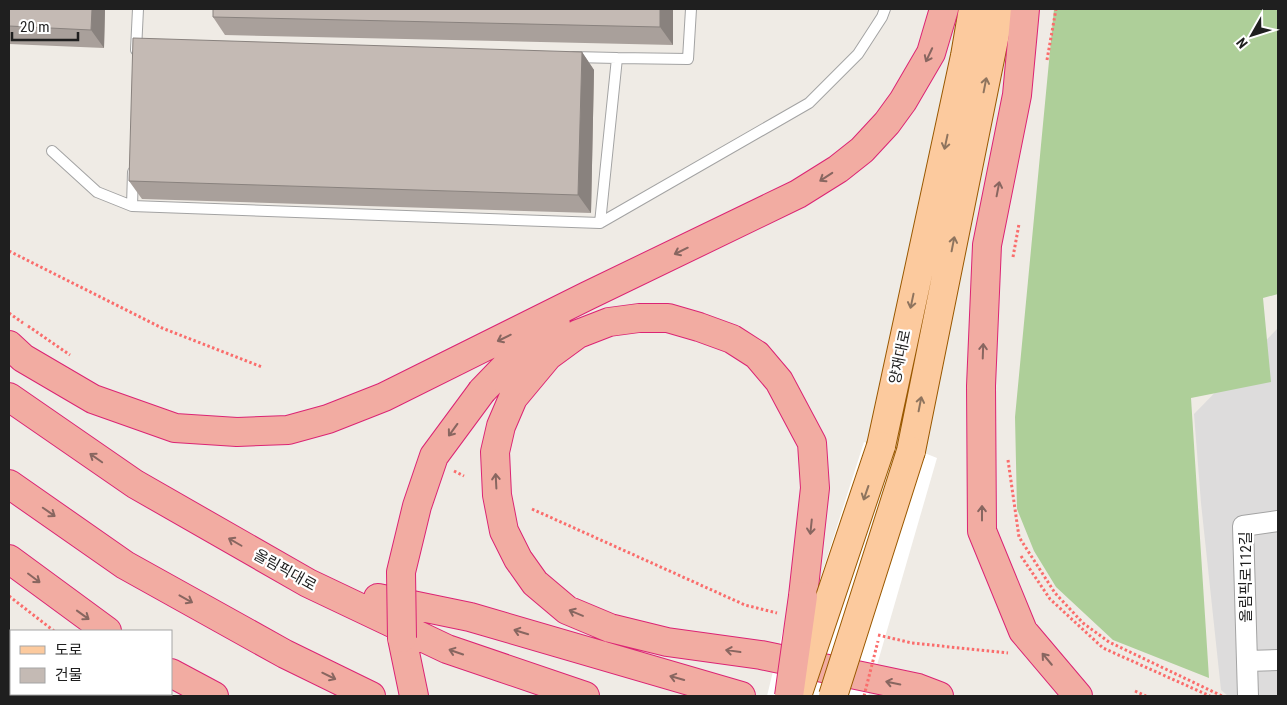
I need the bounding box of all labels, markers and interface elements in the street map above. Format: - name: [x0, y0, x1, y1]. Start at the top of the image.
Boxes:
- scale bar: [12, 10, 79, 42]
- north arrow: [1227, 10, 1277, 60]
- text: 20 m: [20, 18, 50, 36]
- text: N: [1233, 35, 1251, 52]
- one-way arrow: [924, 47, 933, 62]
- one-way arrow: [981, 77, 990, 93]
- one-way arrow: [941, 134, 950, 150]
- one-way arrow: [819, 172, 833, 182]
- one-way arrow: [994, 182, 1003, 198]
- one-way arrow: [948, 237, 958, 253]
- one-way arrow: [674, 247, 689, 256]
- one-way arrow: [907, 293, 916, 309]
- street label: 양재대로: [885, 328, 915, 386]
- one-way arrow: [497, 334, 512, 343]
- one-way arrow: [978, 343, 987, 359]
- one-way arrow: [916, 396, 926, 412]
- one-way arrow: [448, 423, 458, 437]
- one-way arrow: [90, 452, 104, 462]
- one-way arrow: [491, 474, 501, 490]
- one-way arrow: [861, 484, 870, 500]
- one-way arrow: [977, 505, 987, 522]
- one-way arrow: [41, 507, 55, 517]
- one-way arrow: [806, 519, 816, 535]
- street label: 올림픽로112길: [1237, 531, 1255, 623]
- one-way arrow: [229, 536, 243, 546]
- street label: 올림픽대로: [250, 545, 320, 595]
- one-way arrow: [27, 573, 40, 584]
- one-way arrow: [178, 594, 193, 604]
- one-way arrow: [569, 608, 584, 618]
- one-way arrow: [76, 610, 90, 620]
- one-way arrow: [514, 627, 530, 637]
- legend: [10, 630, 172, 695]
- text: 도로: [55, 641, 83, 659]
- one-way arrow: [726, 646, 742, 656]
- one-way arrow: [449, 647, 464, 656]
- one-way arrow: [1041, 653, 1052, 666]
- text: 건물: [55, 666, 83, 684]
- one-way arrow: [321, 671, 336, 681]
- one-way arrow: [669, 673, 685, 683]
- one-way arrow: [885, 677, 901, 687]

